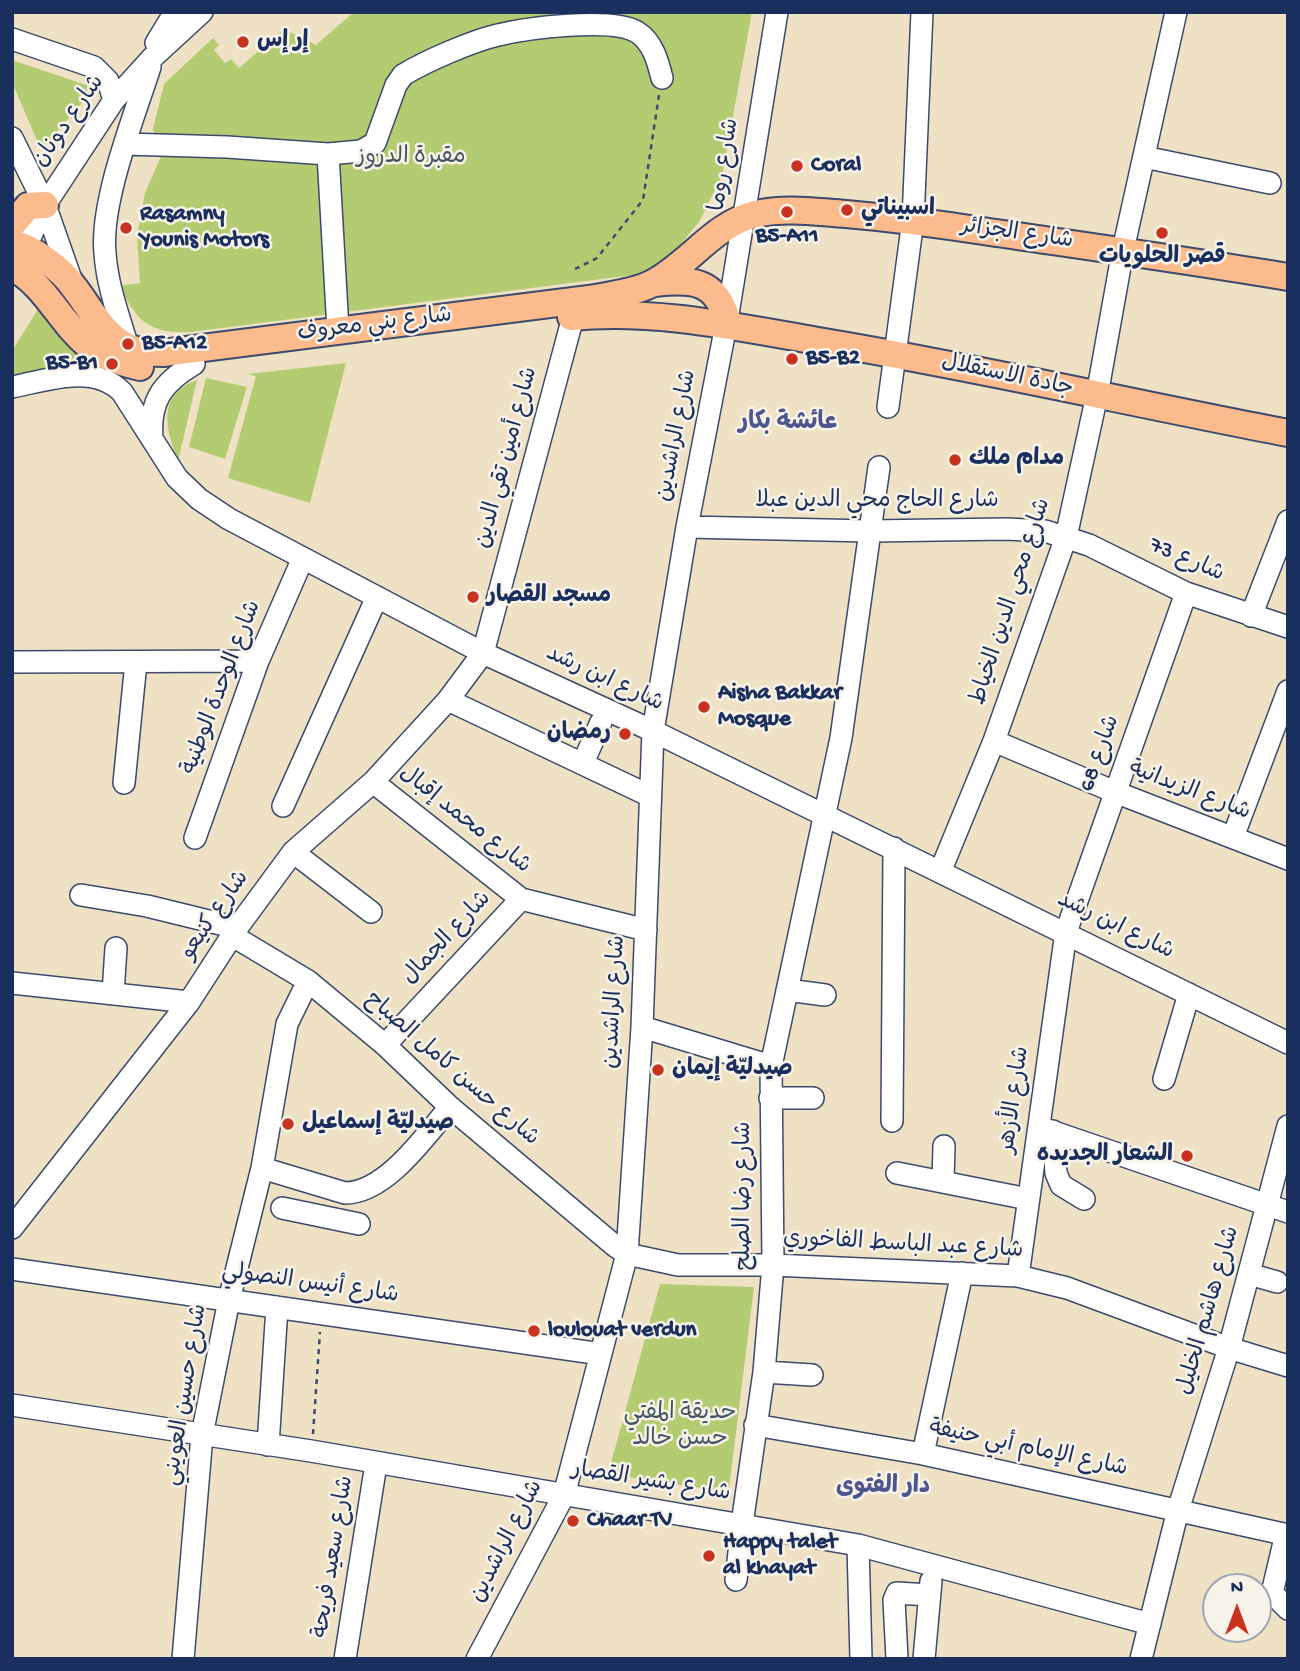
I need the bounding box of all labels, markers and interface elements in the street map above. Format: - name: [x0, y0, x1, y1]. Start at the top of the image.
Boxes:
- place label: إر إس: [257, 28, 308, 56]
- marker: إر إس: [235, 34, 251, 50]
- street label: شارع دونان: [28, 71, 112, 173]
- street label: شارع روما: [705, 116, 747, 214]
- park label: مقبرة الدروز: [356, 144, 466, 172]
- place label: Coral: [811, 152, 861, 180]
- marker: Coral: [789, 158, 805, 174]
- place label: اسبيناتي: [861, 196, 935, 224]
- place label: Rasamny Younis Motors: [140, 201, 269, 255]
- marker: اسبيناتي: [839, 202, 855, 218]
- marker: B5-A11: [779, 204, 795, 220]
- street label: شارع الجزائر: [959, 213, 1075, 257]
- marker: Rasamny Younis Motors: [118, 220, 134, 236]
- place label: B5-A11: [755, 223, 819, 251]
- marker: قصر الحلويات: [1154, 225, 1170, 241]
- place label: قصر الحلويات: [1099, 244, 1225, 272]
- street label: شارع بني معروف: [296, 303, 454, 349]
- place label: B5-A12: [142, 330, 207, 358]
- marker: B5-A12: [120, 336, 136, 352]
- place label: B5-B2: [806, 345, 860, 373]
- place label: B5-B1: [46, 350, 98, 378]
- street label: جادة الاستقلال: [939, 350, 1075, 404]
- marker: B5-B2: [784, 351, 800, 367]
- marker: B5-B1: [104, 356, 120, 372]
- street label: شارع أمين تقي الدين: [471, 364, 545, 552]
- street label: شارع الراشدين: [652, 368, 704, 504]
- district label: عائشة بكار: [739, 410, 837, 438]
- place label: مدام ملك: [969, 446, 1064, 474]
- marker: مدام ملك: [947, 452, 963, 468]
- street label: شارع الحاج محي الدين عبلا: [755, 488, 999, 516]
- street label: شارع محي الدين الخياط: [966, 495, 1058, 709]
- street label: شارع 73: [1144, 532, 1228, 590]
- place label: مسجد القصار: [487, 583, 611, 611]
- marker: مسجد القصار: [465, 589, 481, 605]
- street label: شارع الوحدة الوطنية: [177, 597, 269, 779]
- street label: شارع ابن رشد: [541, 641, 667, 719]
- place label: Aisha Bakkar Mosque: [718, 680, 842, 734]
- marker: Aisha Bakkar Mosque: [696, 699, 712, 715]
- street label: شارع 68: [1074, 712, 1128, 796]
- place label: رمضان: [547, 720, 611, 748]
- marker: رمضان: [617, 726, 633, 742]
- street label: شارع الزيدانية: [1124, 756, 1254, 828]
- street label: شارع محمد إقبال: [392, 761, 536, 881]
- street label: شارع كنيعو: [175, 866, 257, 966]
- street label: شارع الجمال: [398, 886, 498, 992]
- street label: شارع ابن رشد: [1052, 887, 1178, 967]
- street label: شارع الراشدين: [599, 935, 633, 1069]
- street label: شارع حسن كامل الصباح: [358, 987, 544, 1153]
- street label: شارع الأزهر: [995, 1045, 1037, 1155]
- place label: صيدليّة إيمان: [672, 1056, 793, 1084]
- marker: صيدليّة إيمان: [650, 1062, 666, 1078]
- place label: صيدليّة إسماعيل: [302, 1110, 454, 1138]
- marker: صيدليّة إسماعيل: [280, 1116, 296, 1132]
- street label: شارع رضا الصلح: [731, 1121, 759, 1271]
- place label: الشعار الجديده: [1037, 1142, 1173, 1170]
- marker: الشعار الجديده: [1179, 1148, 1195, 1164]
- street label: شارع هاشم الخليل: [1173, 1223, 1247, 1399]
- street label: شارع عبد الباسط الفاخوري: [782, 1226, 1024, 1266]
- street label: شارع أنيس النصولي: [220, 1259, 400, 1311]
- street label: شارع حسين العويني: [159, 1302, 215, 1488]
- place label: loulouat verdun: [548, 1317, 697, 1345]
- marker: loulouat verdun: [526, 1323, 542, 1339]
- park label: حديقة المفتي حسن خالد: [623, 1400, 737, 1454]
- street label: شارع الإمام أبي حنيفة: [926, 1415, 1130, 1485]
- street label: شارع بشير القصار: [570, 1457, 732, 1509]
- street label: شارع سعيد فريحة: [309, 1474, 361, 1640]
- district label: دار الفتوى: [836, 1474, 930, 1502]
- street label: شارع الراشدين: [465, 1476, 551, 1608]
- place label: Chaar TV: [587, 1507, 673, 1535]
- marker: Chaar TV: [565, 1513, 581, 1529]
- place label: Happy talet al khayat: [723, 1529, 837, 1583]
- marker: Happy talet al khayat: [701, 1548, 717, 1564]
- north arrow: [1202, 1573, 1272, 1643]
- text: N: [1231, 1577, 1243, 1600]

